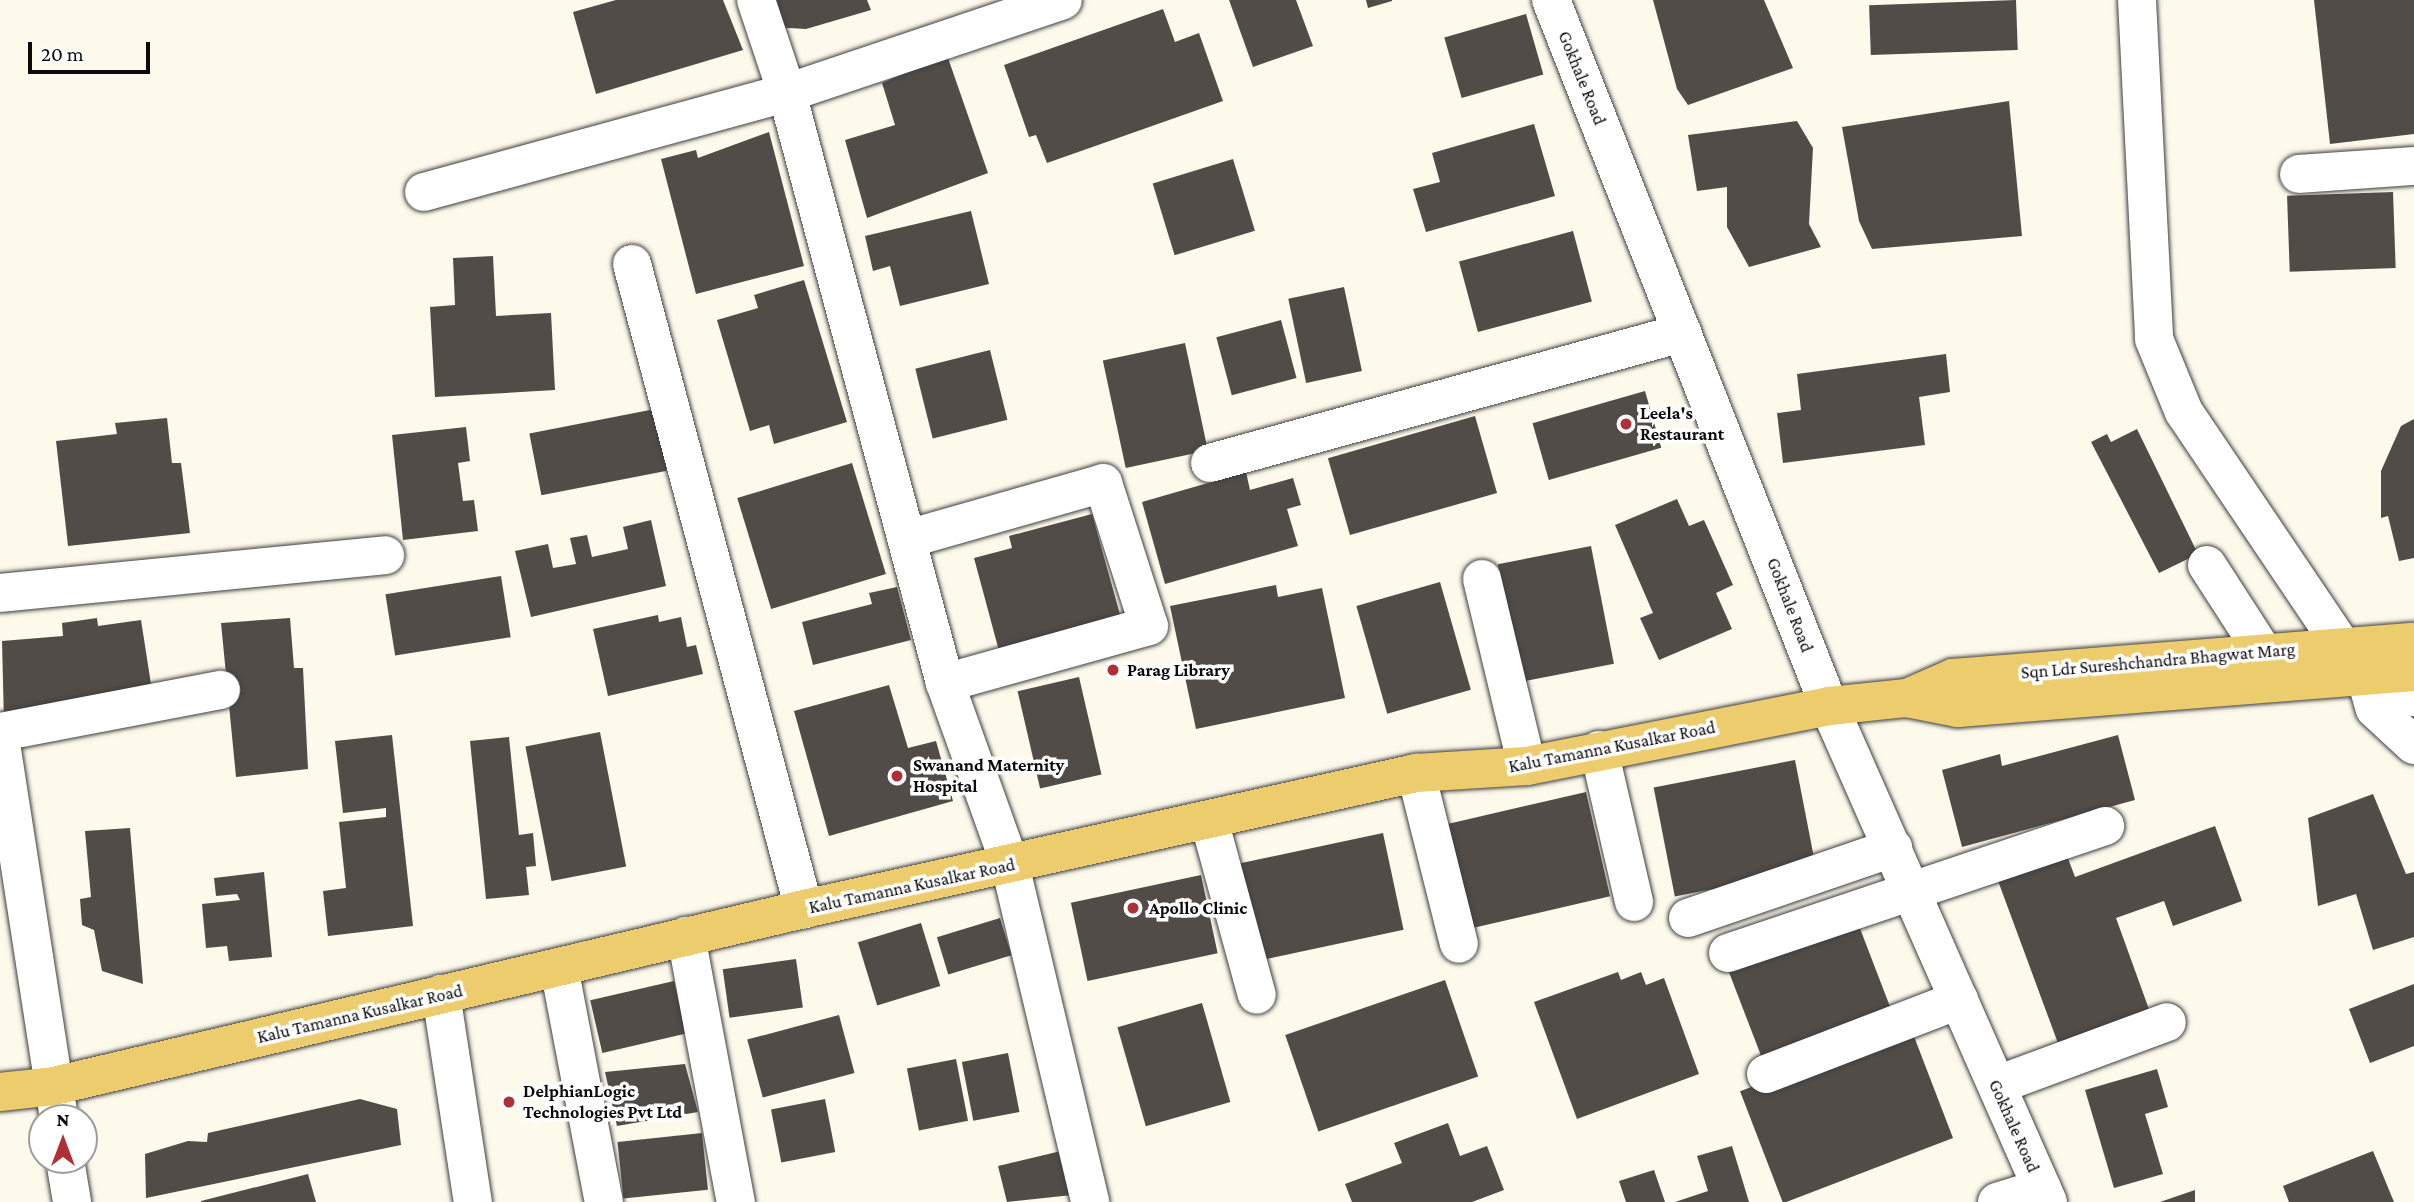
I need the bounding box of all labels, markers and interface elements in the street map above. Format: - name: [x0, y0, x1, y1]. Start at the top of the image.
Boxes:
- scale bar: [32, 28, 154, 72]
- street label: Gokhale Road: [1553, 28, 1611, 128]
- text: 20 m: [41, 42, 84, 66]
- place label: Leela's Restaurant: [1640, 403, 1724, 446]
- marker: Leela's Restaurant: [1618, 416, 1634, 432]
- street label: Gokhale Road: [1762, 555, 1818, 655]
- street label: Sqn Ldr Sureshchandra Bhagwat Marg: [2020, 638, 2296, 684]
- place label: Parag Library: [1127, 659, 1230, 681]
- marker: Parag Library: [1105, 662, 1121, 678]
- street label: Kalu Tamanna Kusalkar Road: [1507, 716, 1717, 778]
- place label: Swanand Maternity Hospital: [913, 755, 1064, 798]
- marker: Swanand Maternity Hospital: [887, 766, 907, 786]
- street label: Kalu Tamanna Kusalkar Road: [807, 854, 1017, 918]
- place label: Apollo Clinic: [1149, 897, 1247, 919]
- marker: Apollo Clinic: [1123, 898, 1143, 918]
- street label: Kalu Tamanna Kusalkar Road: [255, 980, 465, 1048]
- street label: Gokhale Road: [1984, 1076, 2044, 1176]
- place label: DelphianLogic Technologies Pvt Ltd: [523, 1081, 682, 1124]
- marker: DelphianLogic Technologies Pvt Ltd: [501, 1094, 517, 1110]
- north arrow: [28, 1104, 98, 1174]
- text: N: [57, 1109, 69, 1130]

